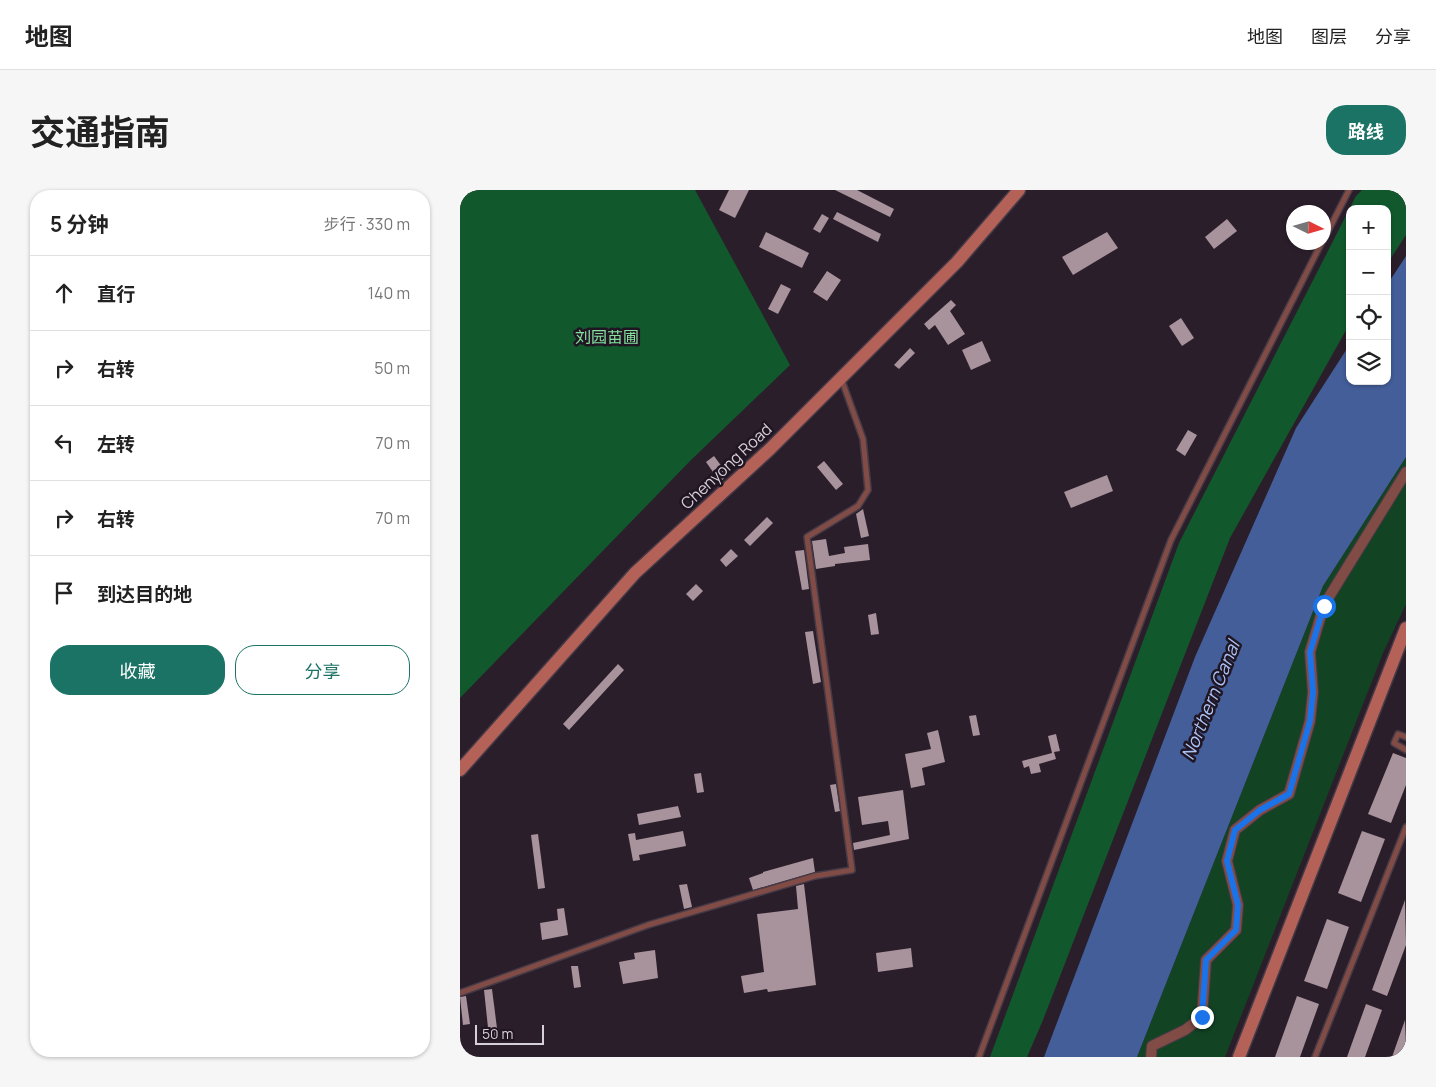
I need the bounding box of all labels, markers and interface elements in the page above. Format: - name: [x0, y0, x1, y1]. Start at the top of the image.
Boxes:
- text: 地图: [25, 19, 73, 52]
- text: 地图: [1247, 24, 1283, 48]
- text: 图层: [1311, 24, 1347, 48]
- text: 分享: [1375, 24, 1411, 48]
- button: 路线: [1326, 105, 1406, 155]
- text: 交通指南: [30, 108, 170, 156]
- north arrow: [1286, 205, 1331, 250]
- map controls: [1346, 205, 1391, 385]
- button: +: [1346, 205, 1391, 250]
- text: 5 分钟: [50, 210, 109, 238]
- text: 步行 · 330 m: [324, 213, 410, 235]
- button: −: [1346, 250, 1391, 295]
- icon: ahead: [50, 279, 78, 307]
- text: 直行: [97, 281, 135, 307]
- text: 140 m: [368, 282, 410, 304]
- button: locate: [1346, 295, 1391, 340]
- park label: 刘园苗圃: [575, 326, 639, 348]
- button: layers: [1346, 340, 1391, 385]
- icon: right: [50, 354, 78, 382]
- text: 右转: [97, 356, 135, 382]
- text: 50 m: [374, 357, 410, 379]
- street label: Chenyong Road: [676, 418, 776, 514]
- icon: left: [50, 429, 78, 457]
- text: 左转: [97, 431, 135, 457]
- text: 70 m: [375, 432, 410, 454]
- icon: right: [50, 504, 78, 532]
- text: 右转: [97, 506, 135, 532]
- text: 70 m: [375, 507, 410, 529]
- icon: arrive: [50, 579, 78, 607]
- text: 到达目的地: [97, 581, 192, 607]
- route start: [1313, 595, 1336, 618]
- water label: Northern Canal: [1175, 634, 1246, 763]
- button: 收藏: [50, 645, 225, 695]
- button: 分享: [235, 645, 410, 695]
- route end: [1191, 1006, 1214, 1029]
- scale bar: [475, 1022, 544, 1045]
- text: 50 m: [482, 1024, 513, 1043]

